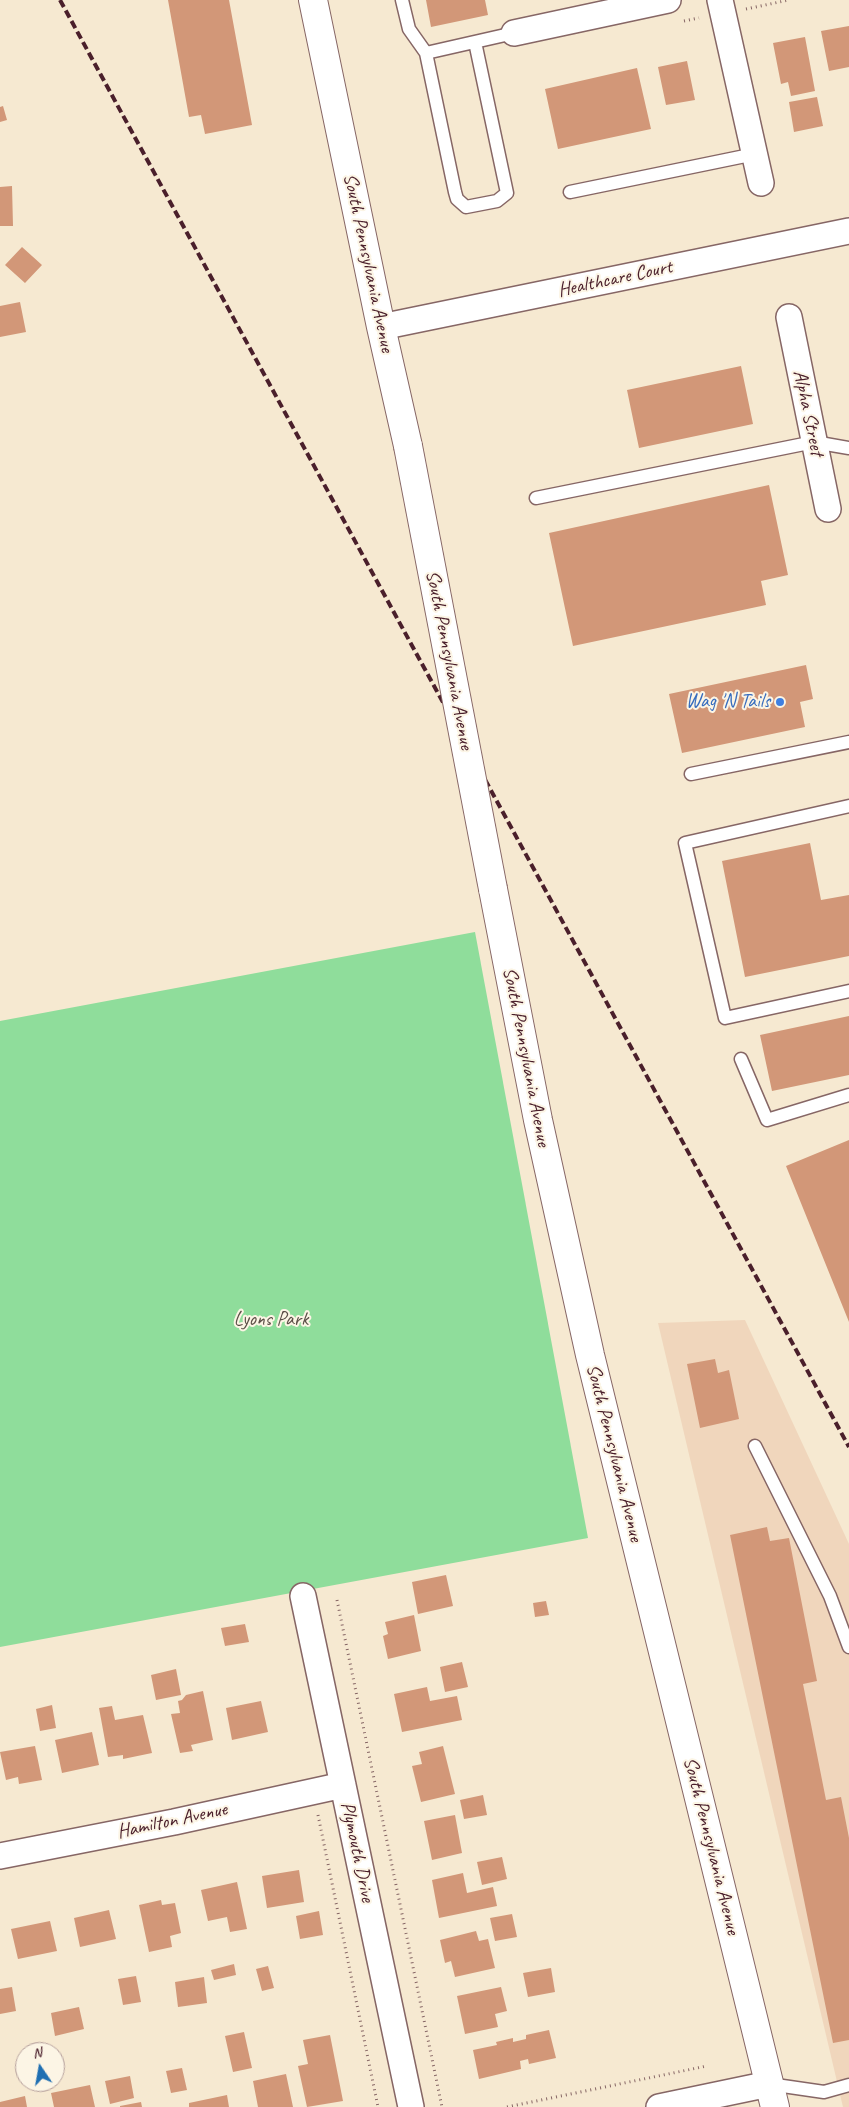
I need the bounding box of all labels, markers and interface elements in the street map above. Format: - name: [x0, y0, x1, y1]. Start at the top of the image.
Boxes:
- street label: South Pennsylvania Avenue: [337, 171, 399, 355]
- street label: Healthcare Court: [556, 255, 674, 303]
- street label: Alpha Street: [787, 368, 829, 458]
- street label: South Pennsylvania Avenue: [420, 568, 478, 752]
- place label: Wag 'N Tails: [686, 690, 770, 714]
- marker: Wag 'N Tails: [774, 696, 786, 708]
- street label: South Pennsylvania Avenue: [497, 965, 555, 1149]
- park label: Lyons Park: [234, 1308, 308, 1332]
- street label: South Pennsylvania Avenue: [580, 1362, 648, 1544]
- street label: South Pennsylvania Avenue: [677, 1755, 745, 1937]
- street label: Hamilton Avenue: [115, 1798, 229, 1844]
- street label: Plymouth Drive: [335, 1800, 379, 1904]
- north arrow: [15, 2042, 65, 2092]
- text: N: [31, 2044, 43, 2062]

